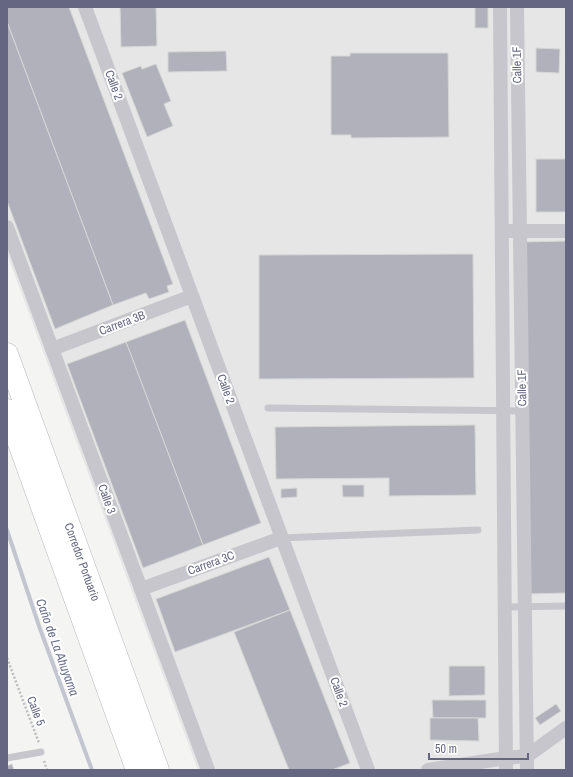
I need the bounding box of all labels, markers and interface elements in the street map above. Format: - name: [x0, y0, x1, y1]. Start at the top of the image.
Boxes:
- street label: Calle 1F: [509, 47, 525, 83]
- street label: Calle 2: [101, 68, 127, 102]
- street label: Carrera 3B: [97, 307, 148, 339]
- street label: Calle 1F: [514, 370, 530, 406]
- street label: Calle 2: [213, 372, 239, 406]
- street label: Calle 3: [94, 482, 120, 516]
- street label: Corredor Portuario: [60, 521, 104, 603]
- street label: Carrera 3C: [185, 547, 237, 579]
- water label: Caño de La Ahuyama: [32, 596, 83, 698]
- street label: Calle 2: [326, 675, 352, 709]
- street label: Calle 5: [23, 694, 49, 729]
- scale bar: [429, 735, 528, 761]
- text: 50 m: [435, 741, 457, 757]

